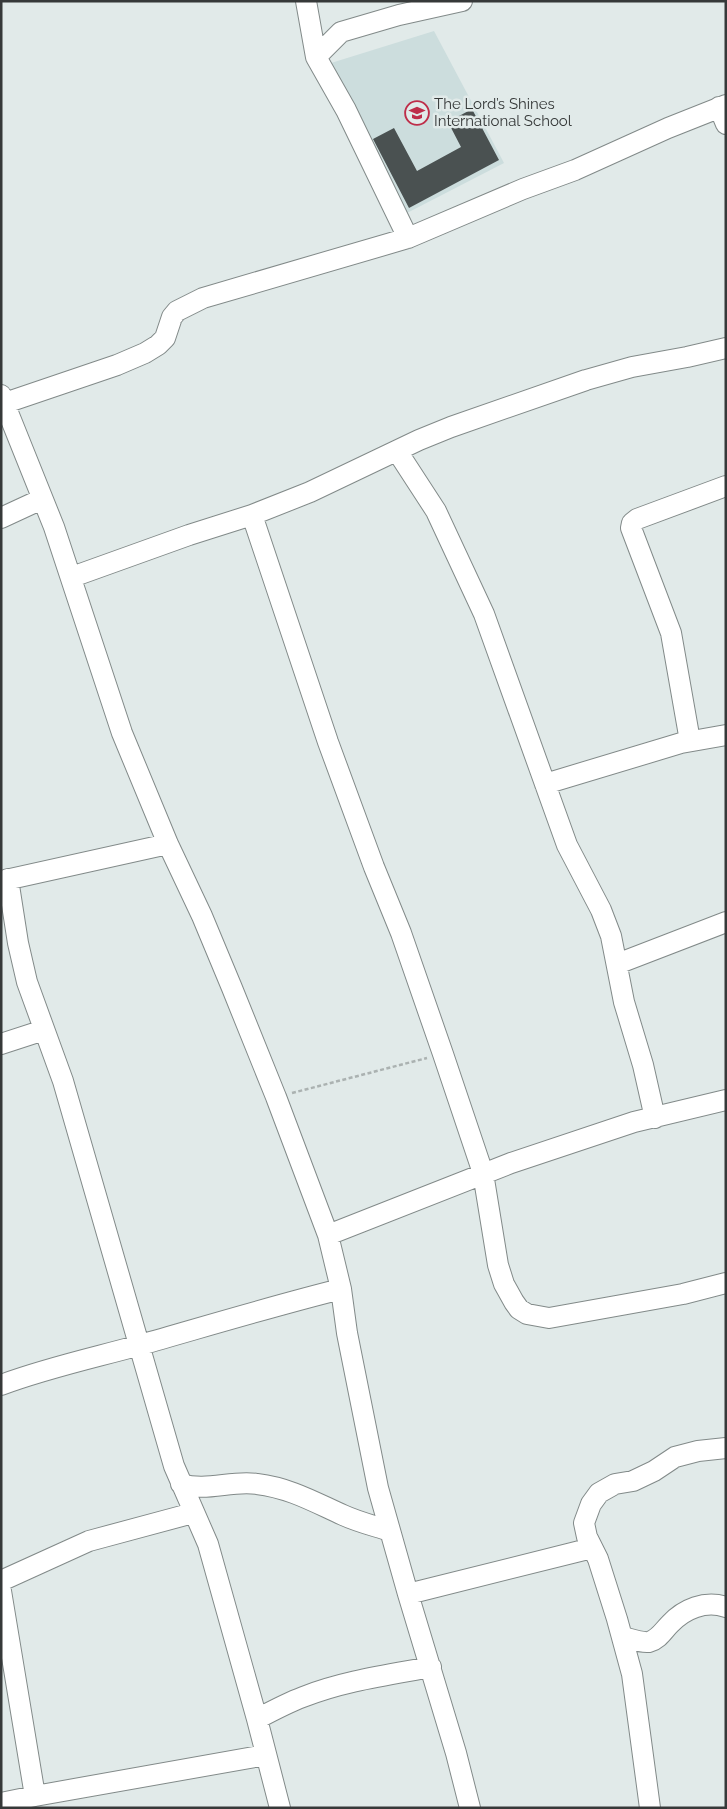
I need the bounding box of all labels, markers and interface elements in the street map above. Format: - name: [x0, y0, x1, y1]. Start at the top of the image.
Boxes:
- place label: The Lord’s Shines International School: [434, 95, 573, 130]
- school or university icon: The Lord’s Shines International School: [404, 100, 430, 126]

